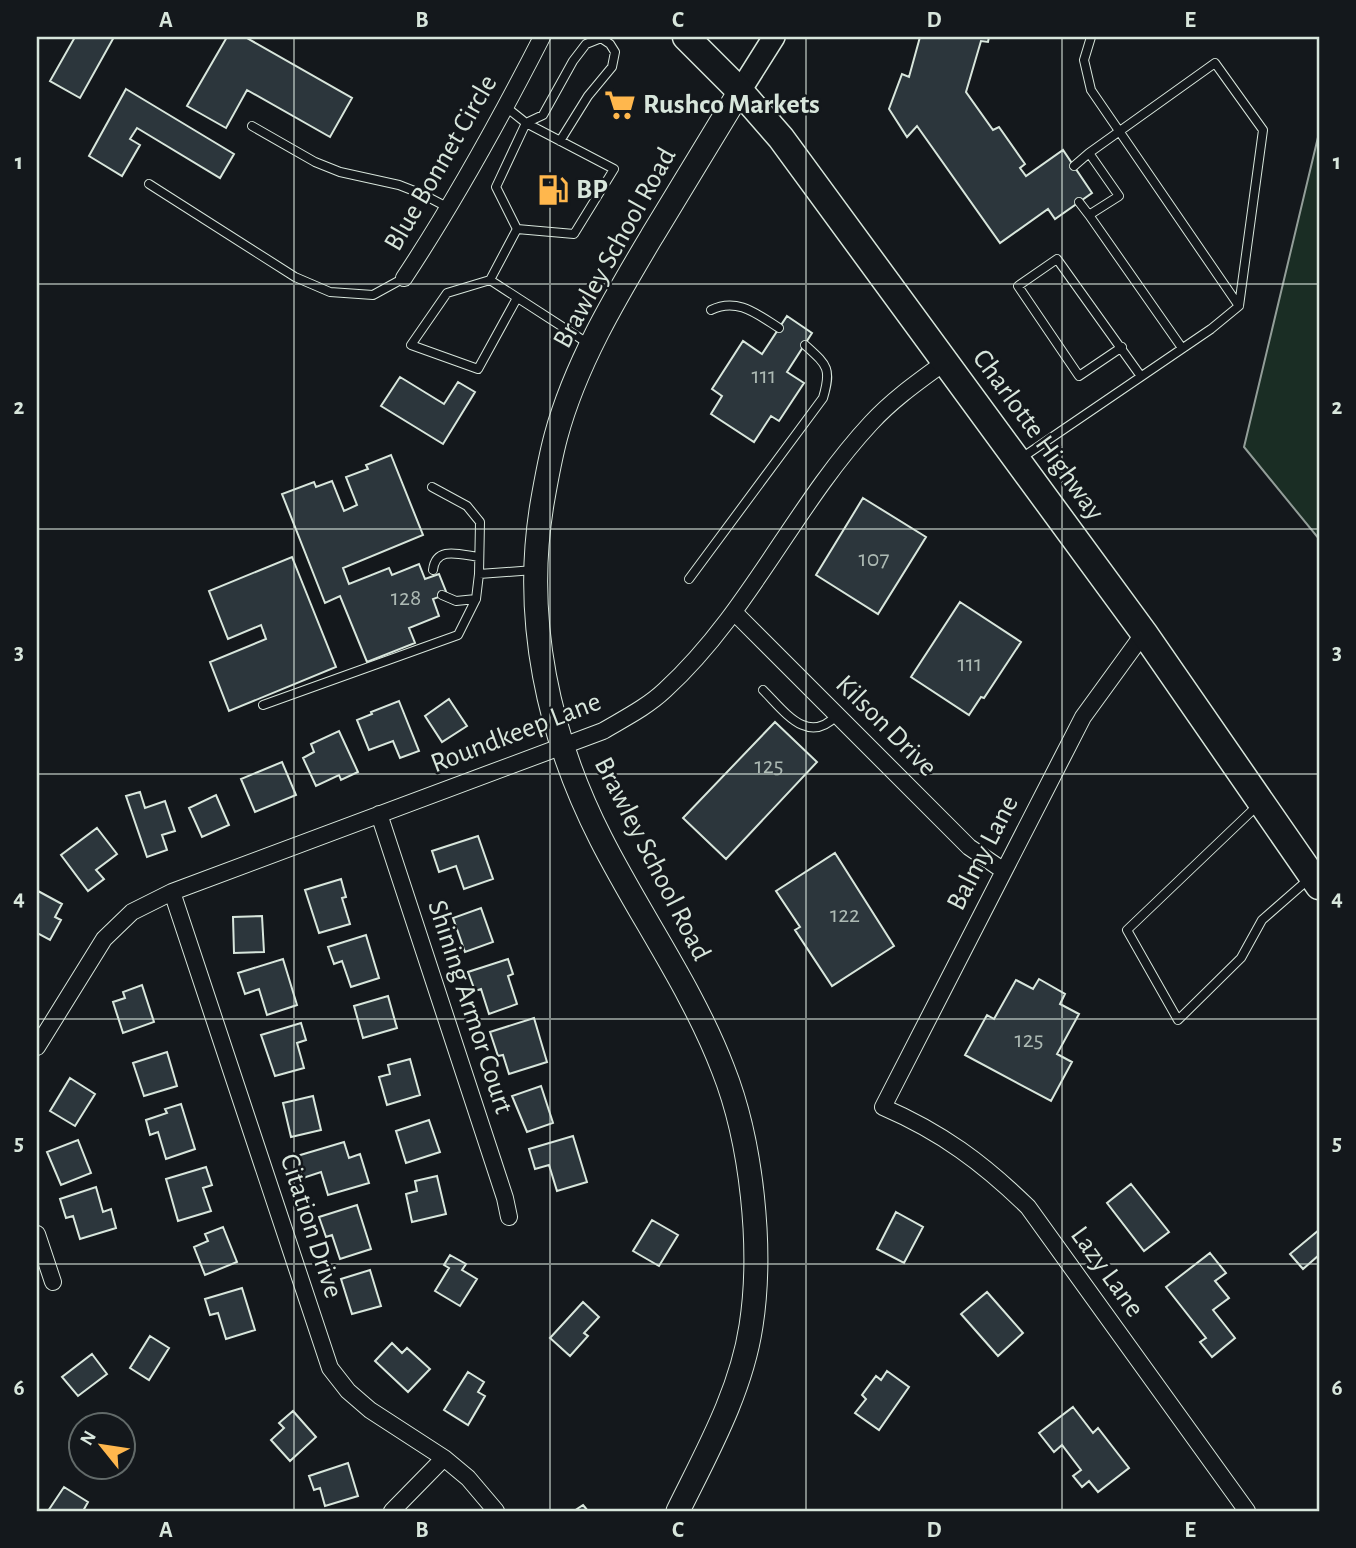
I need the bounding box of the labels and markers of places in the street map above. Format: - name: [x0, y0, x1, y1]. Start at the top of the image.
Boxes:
- supermarket icon: Rushco Markets: [603, 88, 637, 122]
- place label: Rushco Markets: [643, 91, 820, 119]
- fuel station icon: BP: [536, 173, 570, 207]
- place label: BP: [576, 176, 608, 204]

